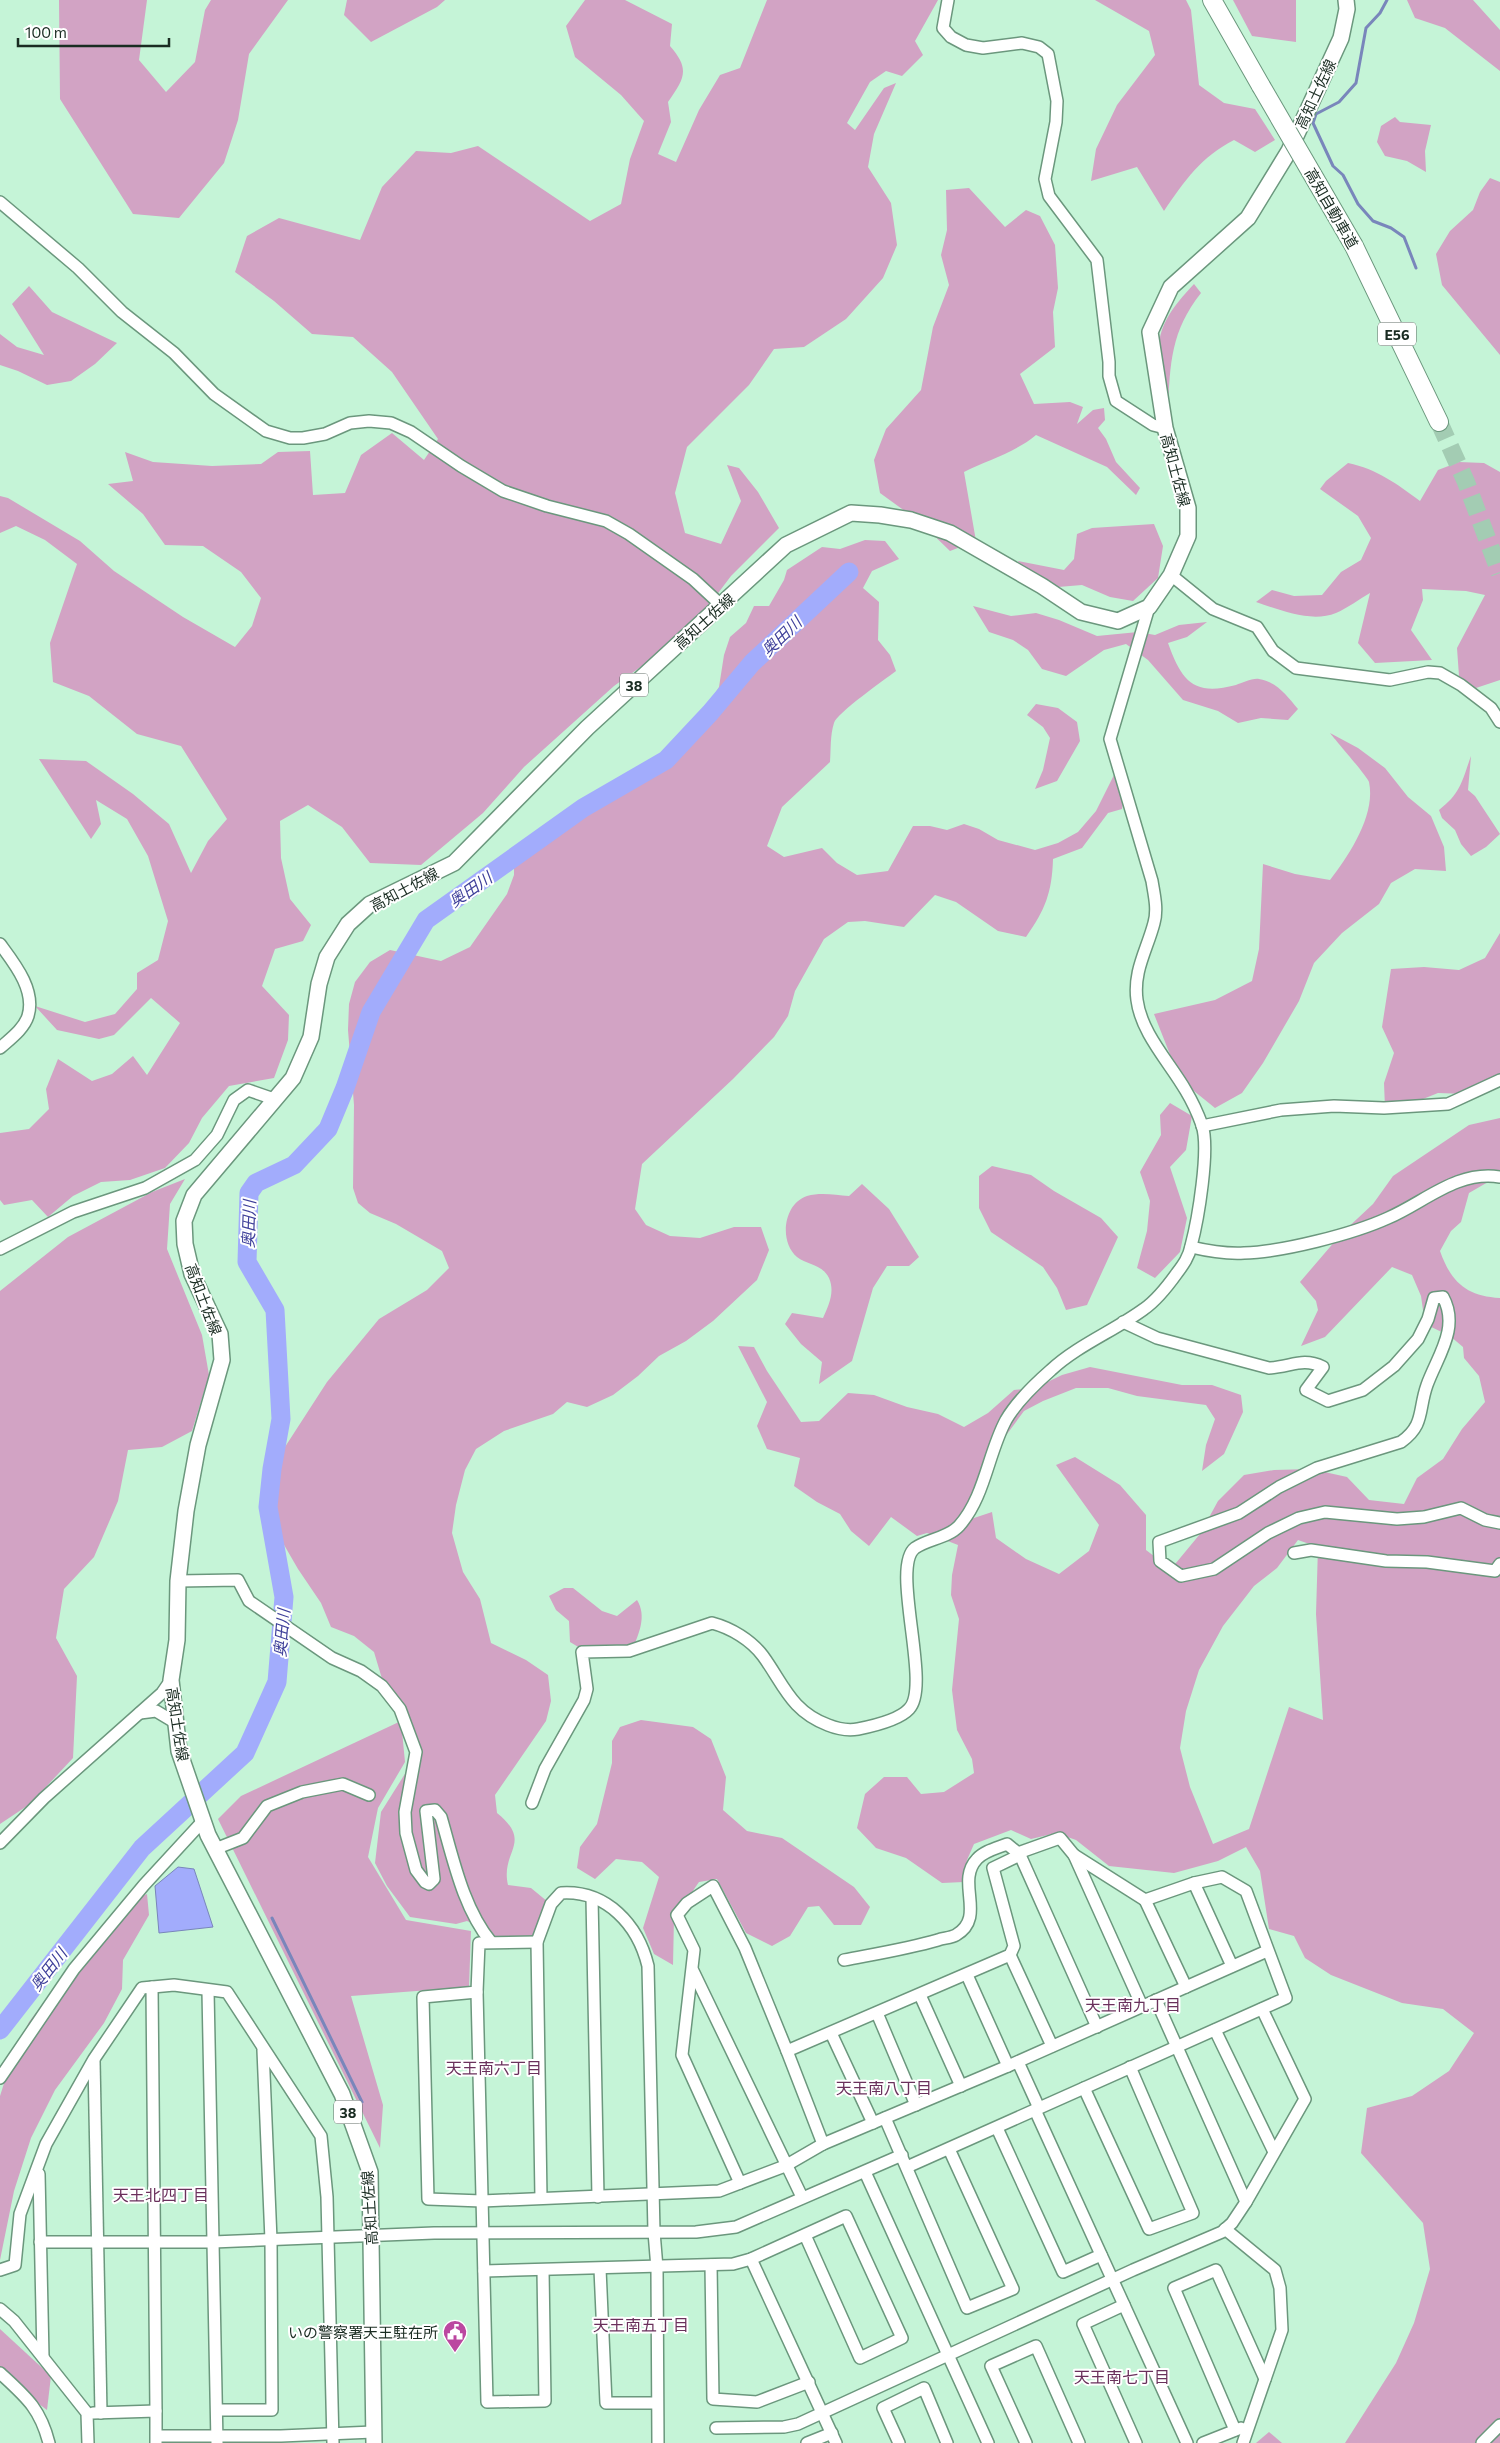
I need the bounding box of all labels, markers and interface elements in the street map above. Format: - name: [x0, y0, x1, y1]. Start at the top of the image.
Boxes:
- scale bar: [18, 15, 169, 47]
- text: 100 m: [25, 23, 67, 41]
- street label: 高知土佐線: [1291, 56, 1339, 132]
- street label: 高知自動車道: [1302, 165, 1362, 251]
- road number: E56: [1378, 322, 1416, 346]
- street label: 高知土佐線: [1158, 431, 1194, 509]
- street label: 高知土佐線: [670, 589, 738, 653]
- water label: 奥田川: [757, 611, 806, 660]
- road number: 38: [620, 674, 648, 696]
- street label: 高知土佐線: [367, 863, 441, 915]
- water label: 奥田川: [445, 866, 497, 911]
- water label: 奥田川: [238, 1198, 258, 1248]
- street label: 高知土佐線: [182, 1261, 226, 1337]
- water label: 奥田川: [269, 1606, 293, 1658]
- street label: 高知土佐線: [163, 1686, 193, 1762]
- water label: 奥田川: [26, 1943, 71, 1994]
- district label: 天王南九丁目: [1085, 1995, 1181, 2014]
- district label: 天王南六丁目: [446, 2058, 542, 2077]
- district label: 天王南八丁目: [836, 2078, 932, 2097]
- road number: 38: [334, 2100, 362, 2124]
- street label: 高知土佐線: [357, 2170, 381, 2246]
- district label: 天王北四丁目: [113, 2185, 209, 2204]
- district label: 天王南五丁目: [593, 2315, 689, 2334]
- public building icon: いの警察署天王駐在所: [442, 2319, 468, 2353]
- place label: いの警察署天王駐在所: [288, 2323, 438, 2341]
- district label: 天王南七丁目: [1074, 2367, 1170, 2386]

